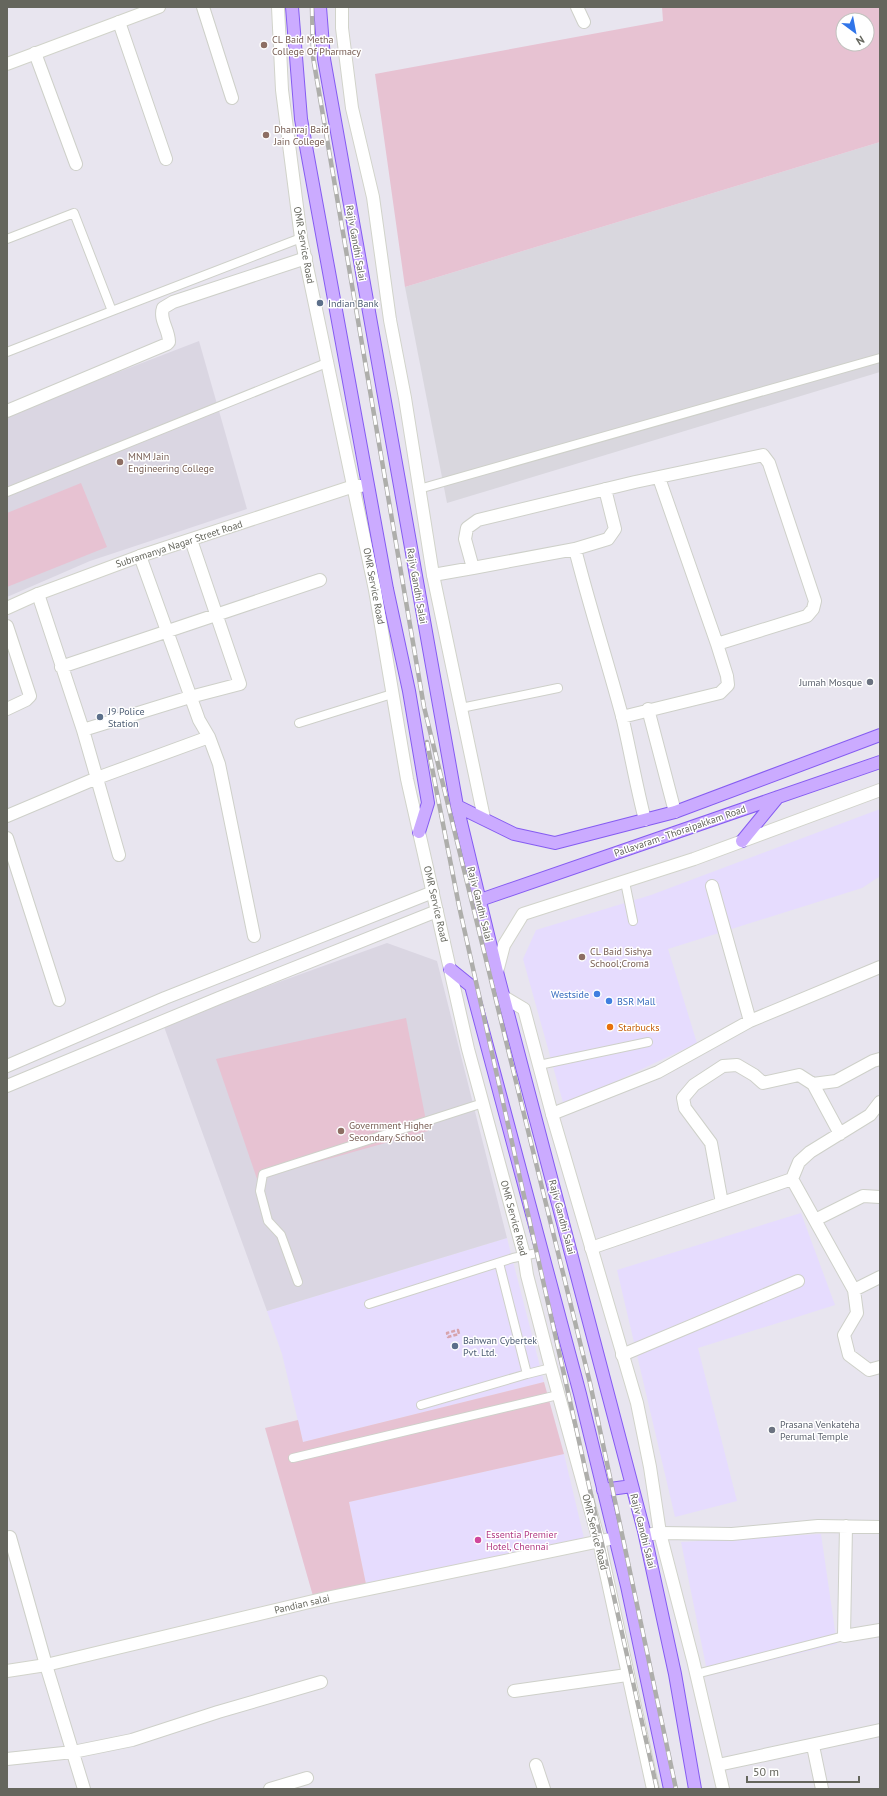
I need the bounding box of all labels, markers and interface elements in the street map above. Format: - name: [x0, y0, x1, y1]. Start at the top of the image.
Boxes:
- north arrow: [835, 12, 875, 52]
- place label: CL Baid Metha College Of Pharmacy: [272, 33, 361, 58]
- text: N: [854, 33, 867, 48]
- marker: CL Baid Metha College Of Pharmacy: [259, 40, 269, 50]
- place label: Dhanraj Baid Jain College: [273, 123, 329, 148]
- marker: Dhanraj Baid Jain College: [261, 130, 271, 140]
- street label: Rajiv Gandhi Salai: [343, 204, 369, 282]
- street label: OMR Service Road: [291, 206, 317, 284]
- place label: Indian Bank: [328, 297, 379, 310]
- marker: Indian Bank: [315, 298, 325, 308]
- place label: MNM Jain Engineering College: [128, 450, 214, 475]
- marker: MNM Jain Engineering College: [115, 457, 125, 467]
- street label: Subramanya Nagar Street Road: [114, 517, 244, 571]
- street label: OMR Service Road: [360, 547, 388, 625]
- street label: Rajiv Gandhi Salai: [404, 547, 430, 625]
- place label: Jumah Mosque: [798, 676, 862, 689]
- marker: Jumah Mosque: [865, 677, 875, 687]
- place label: J9 Police Station: [107, 705, 145, 730]
- marker: J9 Police Station: [95, 712, 105, 722]
- street label: Pallavaram - Thoraipakkam Road: [612, 802, 748, 860]
- street label: OMR Service Road: [421, 865, 451, 943]
- street label: Rajiv Gandhi Salai: [464, 865, 496, 943]
- place label: CL Baid Sishya School;Cromā: [590, 945, 652, 970]
- marker: CL Baid Sishya School;Cromā: [577, 952, 587, 962]
- place label: Westside: [551, 988, 589, 1001]
- marker: Westside: [592, 989, 602, 999]
- place label: BSR Mall: [617, 995, 656, 1008]
- marker: BSR Mall: [604, 996, 614, 1006]
- place label: Starbucks: [618, 1021, 659, 1034]
- marker: Starbucks: [605, 1022, 615, 1032]
- place label: Government Higher Secondary School: [349, 1119, 433, 1144]
- marker: Government Higher Secondary School: [336, 1126, 346, 1136]
- street label: Rajiv Gandhi Salai: [546, 1178, 578, 1256]
- street label: OMR Service Road: [498, 1179, 530, 1257]
- place label: Bahwan Cybertek Pvt. Ltd.: [463, 1334, 537, 1359]
- marker: Bahwan Cybertek Pvt. Ltd.: [450, 1341, 460, 1351]
- place label: Prasana Venkateha Perumal Temple: [780, 1418, 860, 1443]
- marker: Prasana Venkateha Perumal Temple: [767, 1425, 777, 1435]
- street label: Rajiv Gandhi Salai: [627, 1492, 659, 1570]
- street label: OMR Service Road: [579, 1493, 611, 1571]
- place label: Essentia Premier Hotel, Chennai: [486, 1528, 558, 1553]
- marker: Essentia Premier Hotel, Chennai: [473, 1535, 483, 1545]
- street label: Pandian salai: [273, 1591, 331, 1617]
- scale bar: [747, 1758, 859, 1784]
- text: 50 m: [753, 1764, 779, 1779]

